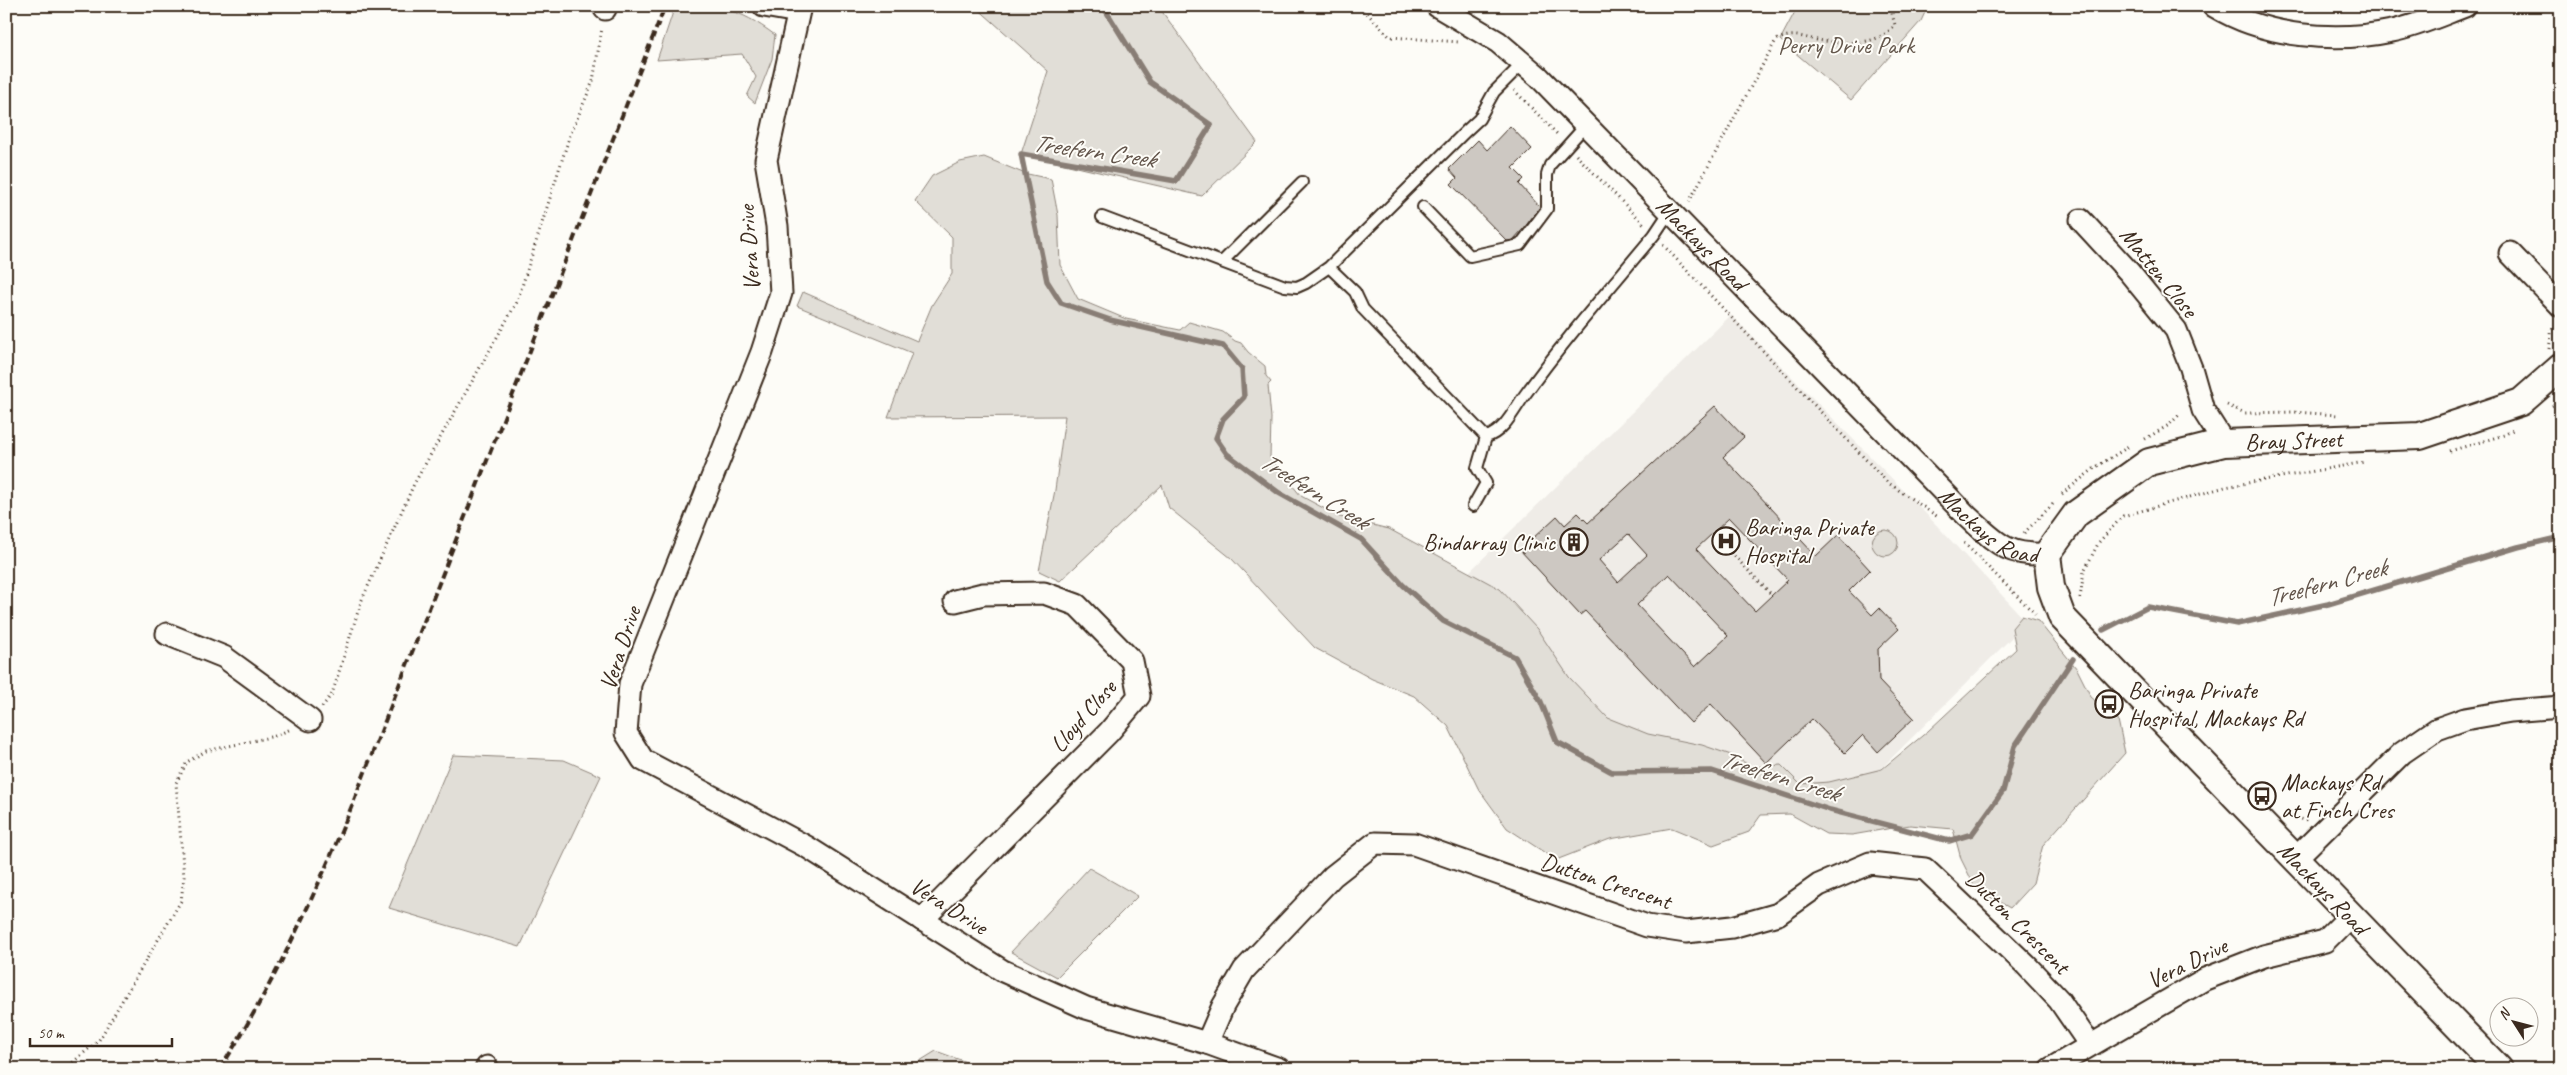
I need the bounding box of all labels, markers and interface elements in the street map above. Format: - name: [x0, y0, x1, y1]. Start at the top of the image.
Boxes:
- park label: Perry Drive Park: [1778, 30, 1916, 60]
- water label: Treefern Creek: [1031, 127, 1162, 176]
- street label: Mackays Road: [1650, 191, 1756, 299]
- street label: Vera Drive: [731, 202, 767, 292]
- street label: Matten Close: [2113, 221, 2206, 325]
- street label: Bray Street: [2244, 424, 2345, 457]
- water label: Treefern Creek: [1254, 445, 1379, 539]
- street label: Mackays Road: [1932, 481, 2042, 569]
- place label: Baringa Private Hospital: [1745, 512, 1876, 570]
- hospital icon: Baringa Private Hospital: [1711, 526, 1741, 556]
- place label: Bindarray Clinic: [1423, 527, 1557, 557]
- building icon: Bindarray Clinic: [1559, 527, 1589, 557]
- water label: Treefern Creek: [2263, 550, 2394, 614]
- street label: Vera Drive: [592, 601, 648, 693]
- street label: Lloyd Close: [1043, 672, 1124, 758]
- place label: Baringa Private Hospital, Mackays Rd: [2128, 675, 2307, 733]
- bus stop icon: Baringa Private Hospital, Mackays Rd: [2094, 689, 2124, 719]
- water label: Treefern Creek: [1716, 743, 1848, 811]
- place label: Mackays Rd at Finch Cres: [2281, 767, 2395, 825]
- bus stop icon: Mackays Rd at Finch Cres: [2247, 781, 2277, 811]
- street label: Mackays Road: [2271, 835, 2377, 943]
- street label: Dutton Crescent: [1537, 846, 1677, 917]
- street label: Dutton Crescent: [1960, 864, 2078, 982]
- street label: Vera Drive: [905, 871, 995, 943]
- street label: Vera Drive: [2142, 930, 2234, 995]
- north arrow: [2490, 998, 2540, 1048]
- text: N: [2494, 1004, 2515, 1023]
- scale bar: [30, 1015, 172, 1047]
- text: 50 m: [38, 1024, 65, 1043]

